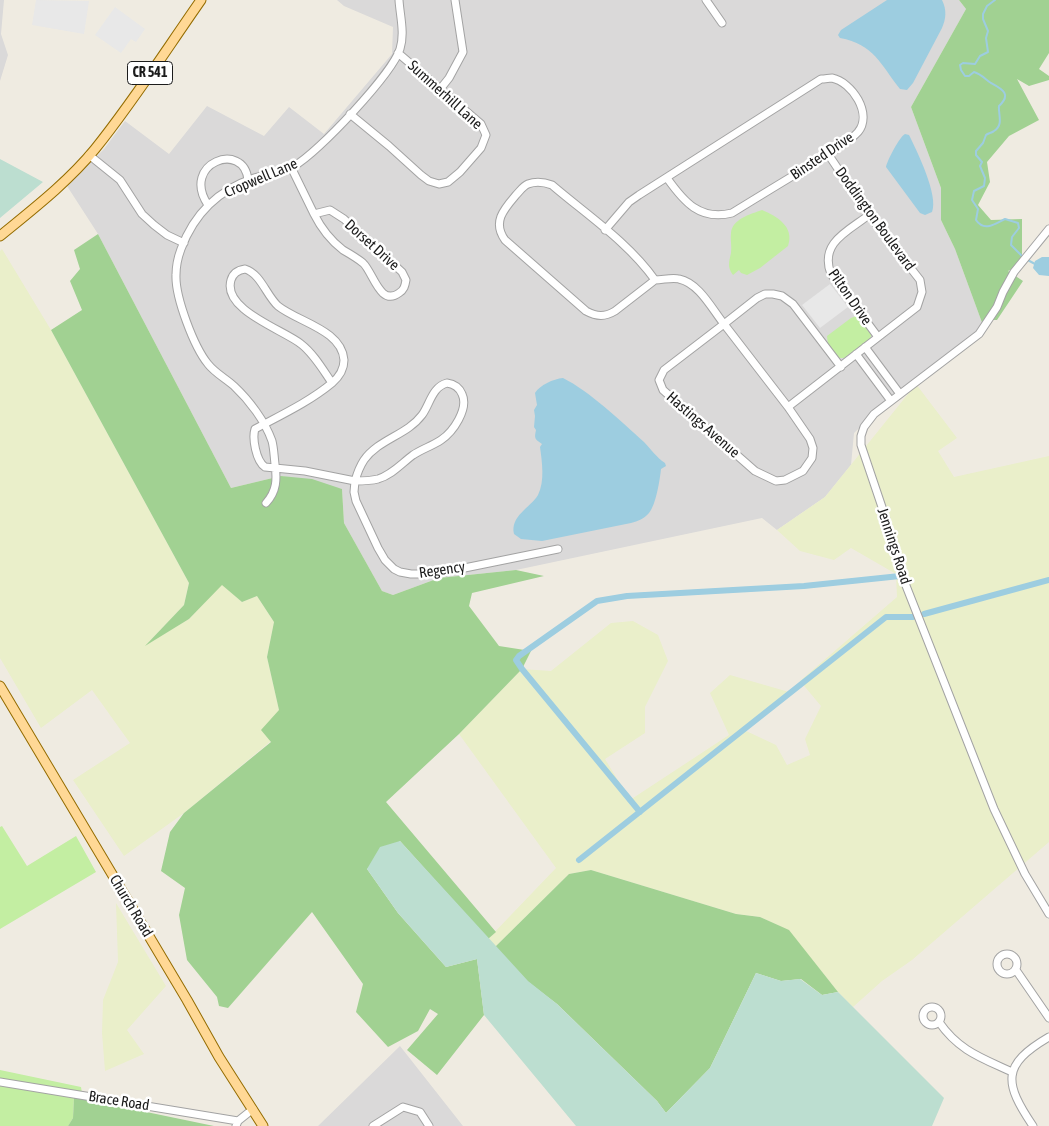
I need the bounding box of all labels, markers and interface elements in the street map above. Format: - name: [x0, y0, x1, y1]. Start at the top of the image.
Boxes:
- street label: Summerhill Lane: [404, 57, 486, 133]
- road number: CR 541: [128, 62, 172, 84]
- street label: Binsted Drive: [787, 128, 857, 184]
- street label: Cropwell Lane: [222, 155, 300, 201]
- street label: Doddington Boulevard: [831, 164, 919, 274]
- street label: Dorset Drive: [341, 216, 403, 274]
- street label: Pilton Drive: [824, 266, 876, 328]
- street label: Hastings Avenue: [663, 388, 743, 462]
- street label: Jennings Road: [873, 505, 915, 587]
- street label: Regency: [418, 558, 466, 582]
- street label: Church Road: [105, 872, 157, 940]
- street label: Brace Road: [87, 1087, 151, 1115]

